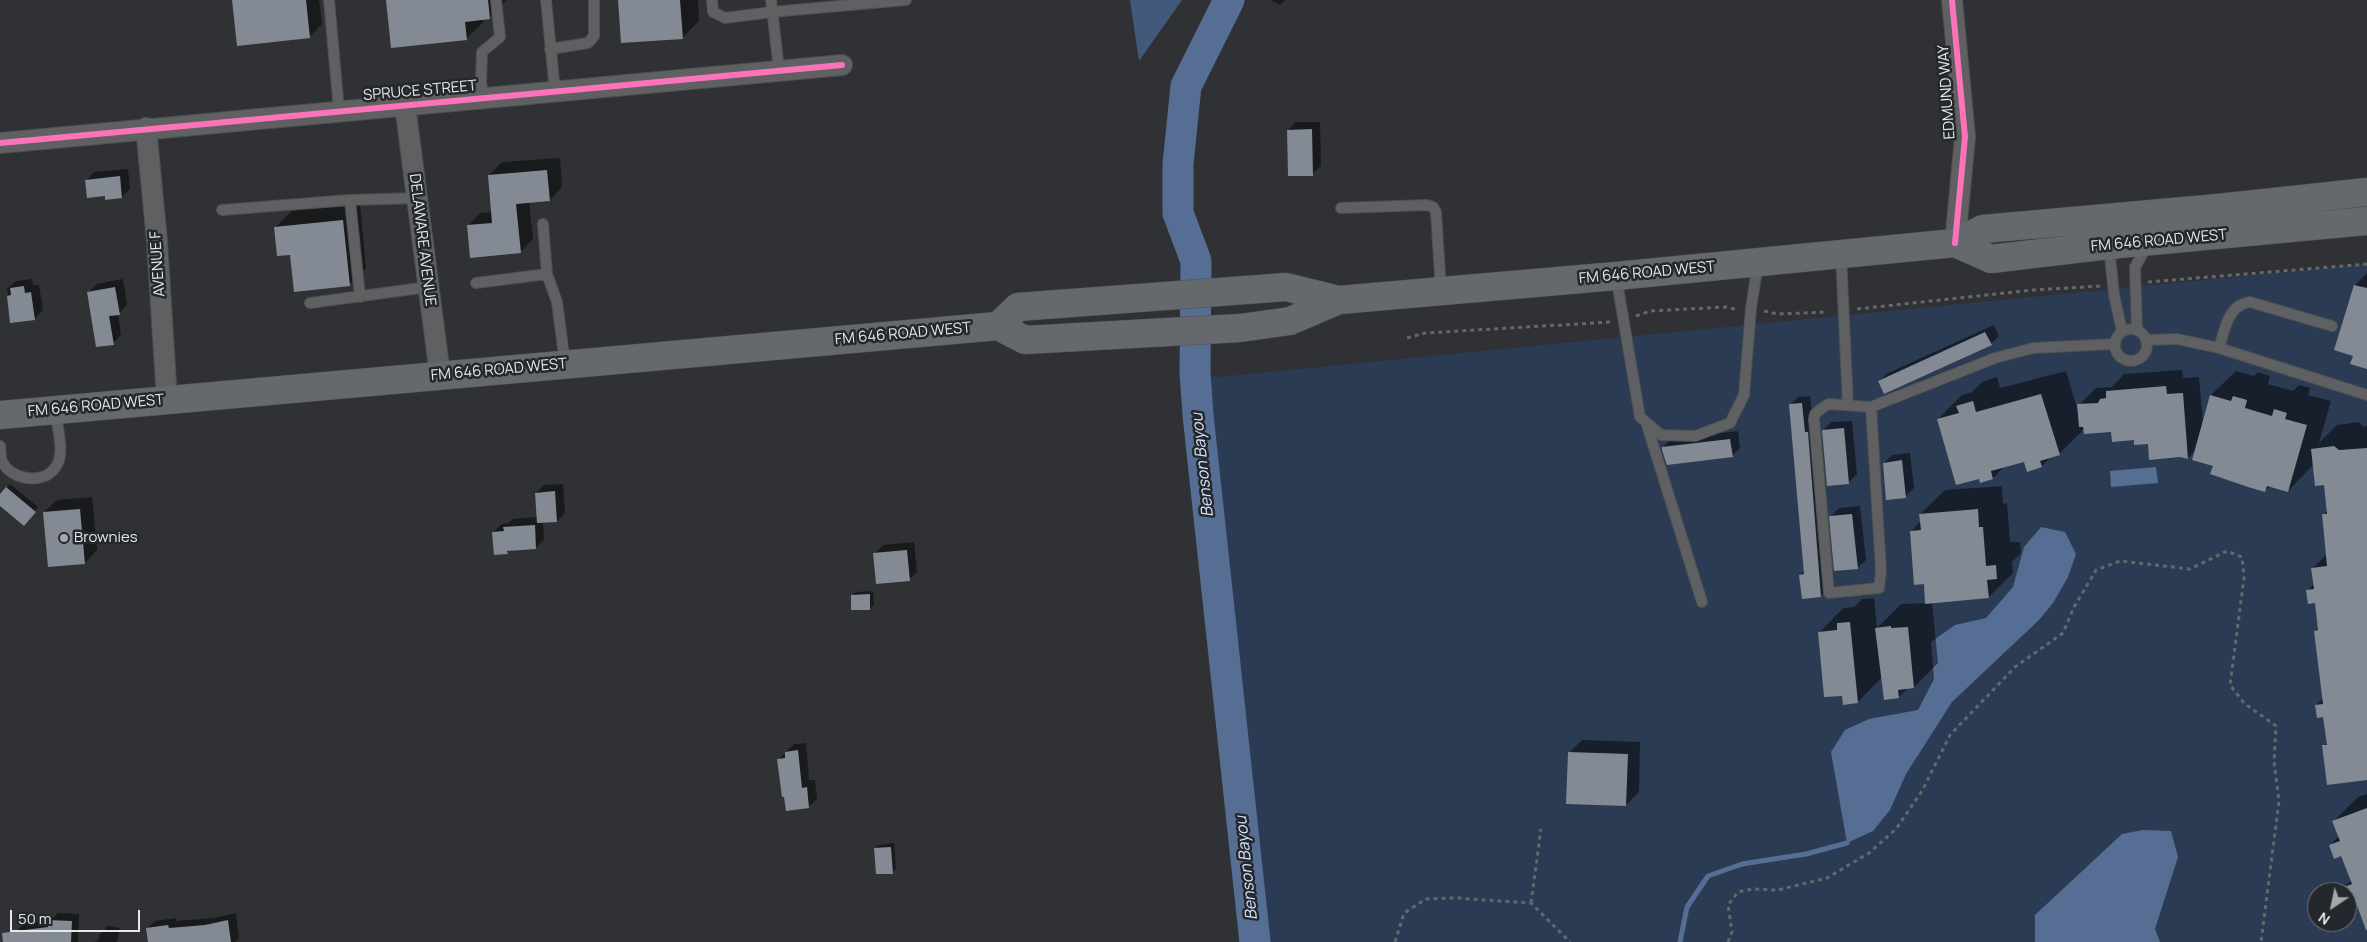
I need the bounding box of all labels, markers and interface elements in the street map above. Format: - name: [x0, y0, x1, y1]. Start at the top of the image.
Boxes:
- street label: EDMUND WAY: [1935, 44, 1959, 140]
- street label: SPRUCE STREET: [362, 77, 478, 105]
- street label: DELAWARE AVENUE: [405, 173, 439, 307]
- street label: FM 646 ROAD WEST: [2090, 226, 2228, 256]
- street label: AVENUE F: [147, 230, 169, 298]
- street label: FM 646 ROAD WEST: [1578, 258, 1716, 288]
- street label: FM 646 ROAD WEST: [834, 319, 972, 349]
- street label: FM 646 ROAD WEST: [430, 355, 568, 385]
- street label: FM 646 ROAD WEST: [27, 391, 165, 421]
- water label: Benson Bayou: [1188, 412, 1218, 518]
- place label: Brownies: [74, 529, 138, 547]
- marker: Brownies: [58, 532, 70, 544]
- water label: Benson Bayou: [1232, 815, 1262, 921]
- north arrow: [2307, 882, 2357, 932]
- scale bar: [12, 900, 142, 932]
- text: 50 m: [18, 908, 52, 929]
- text: N: [2314, 908, 2333, 930]

